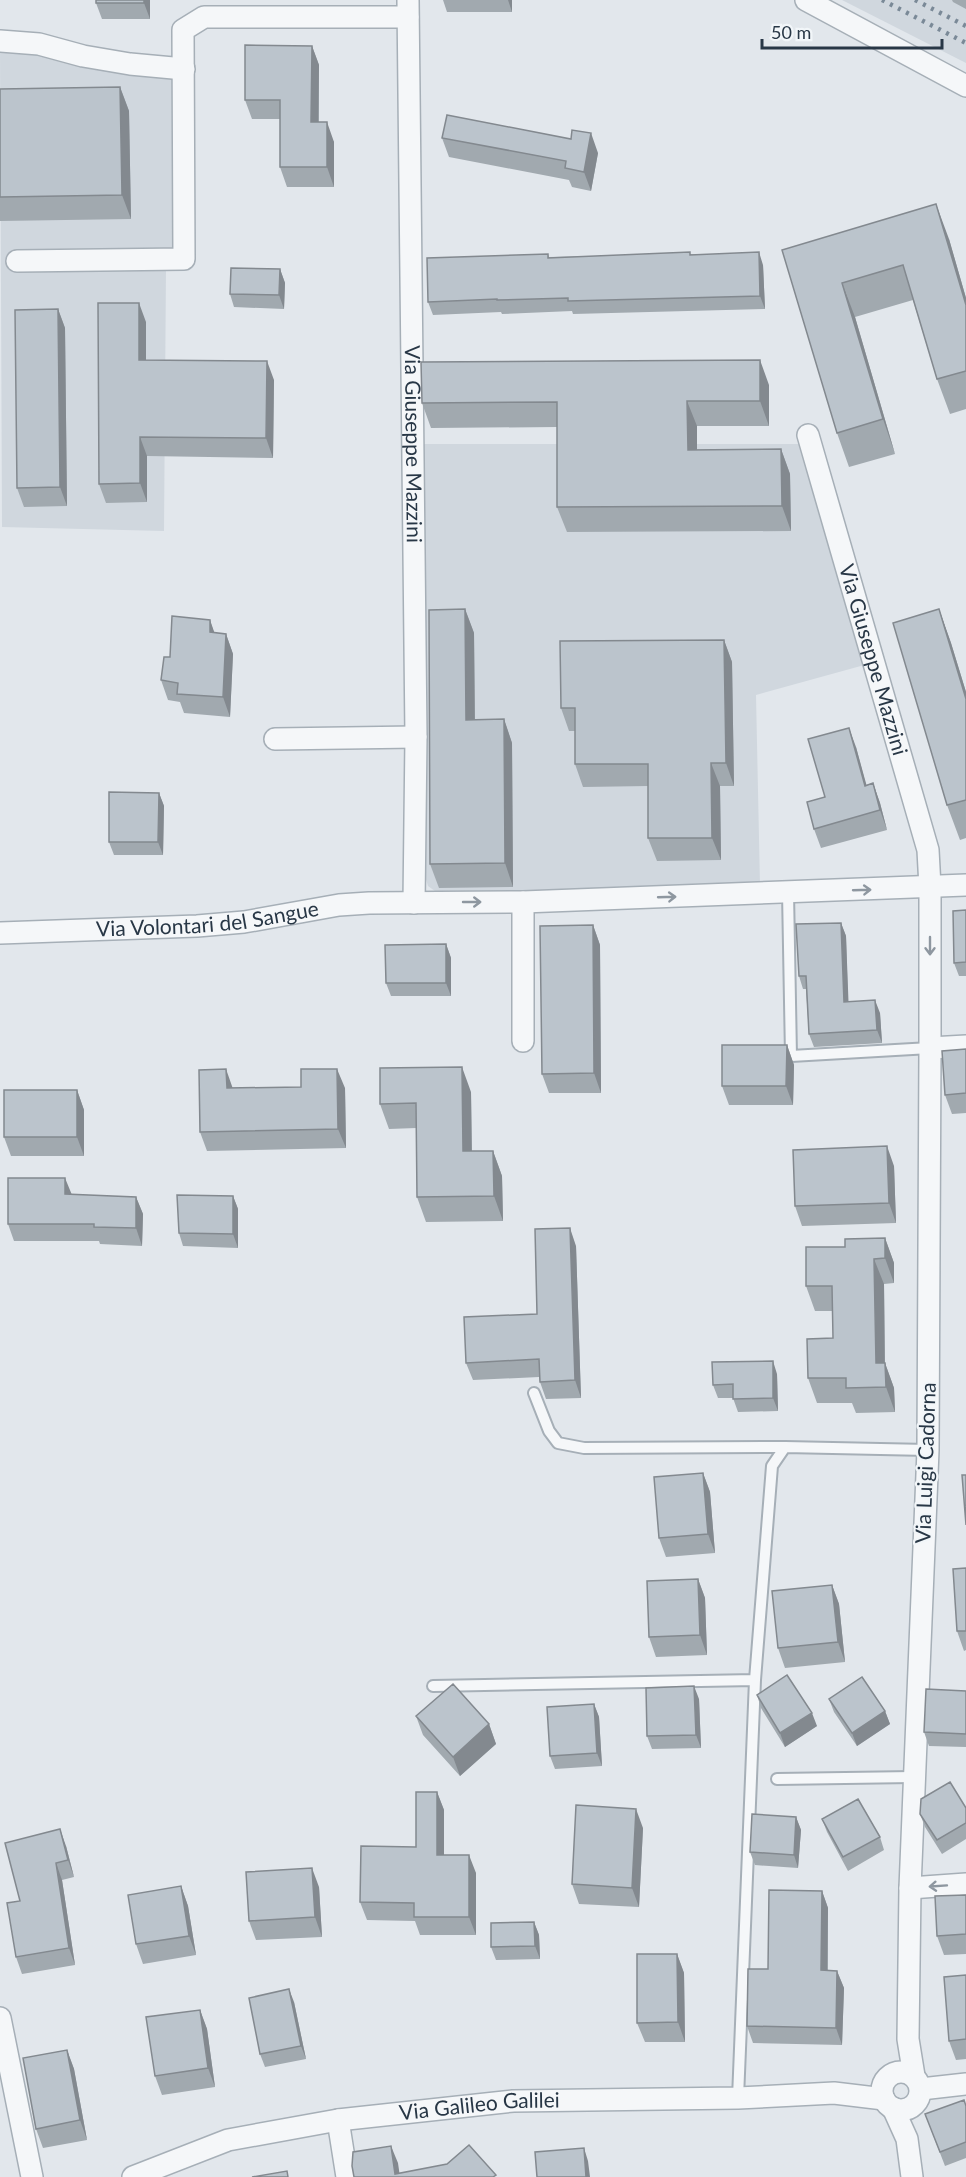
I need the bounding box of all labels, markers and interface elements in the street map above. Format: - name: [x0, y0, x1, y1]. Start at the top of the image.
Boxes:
- scale bar: [762, 12, 942, 50]
- text: 50 m: [771, 21, 811, 43]
- street label: Via Giuseppe Mazzini: [401, 345, 428, 543]
- street label: Via Giuseppe Mazzini: [835, 561, 914, 758]
- one-way arrow: [852, 884, 872, 895]
- one-way arrow: [657, 891, 677, 902]
- street label: Via Volontari del Sangue: [96, 895, 320, 941]
- one-way arrow: [462, 896, 482, 908]
- one-way arrow: [924, 935, 936, 955]
- street label: Via Luigi Cadorna: [909, 1382, 940, 1544]
- one-way arrow: [929, 1881, 949, 1892]
- street label: Via Galileo Galilei: [398, 2086, 560, 2124]

